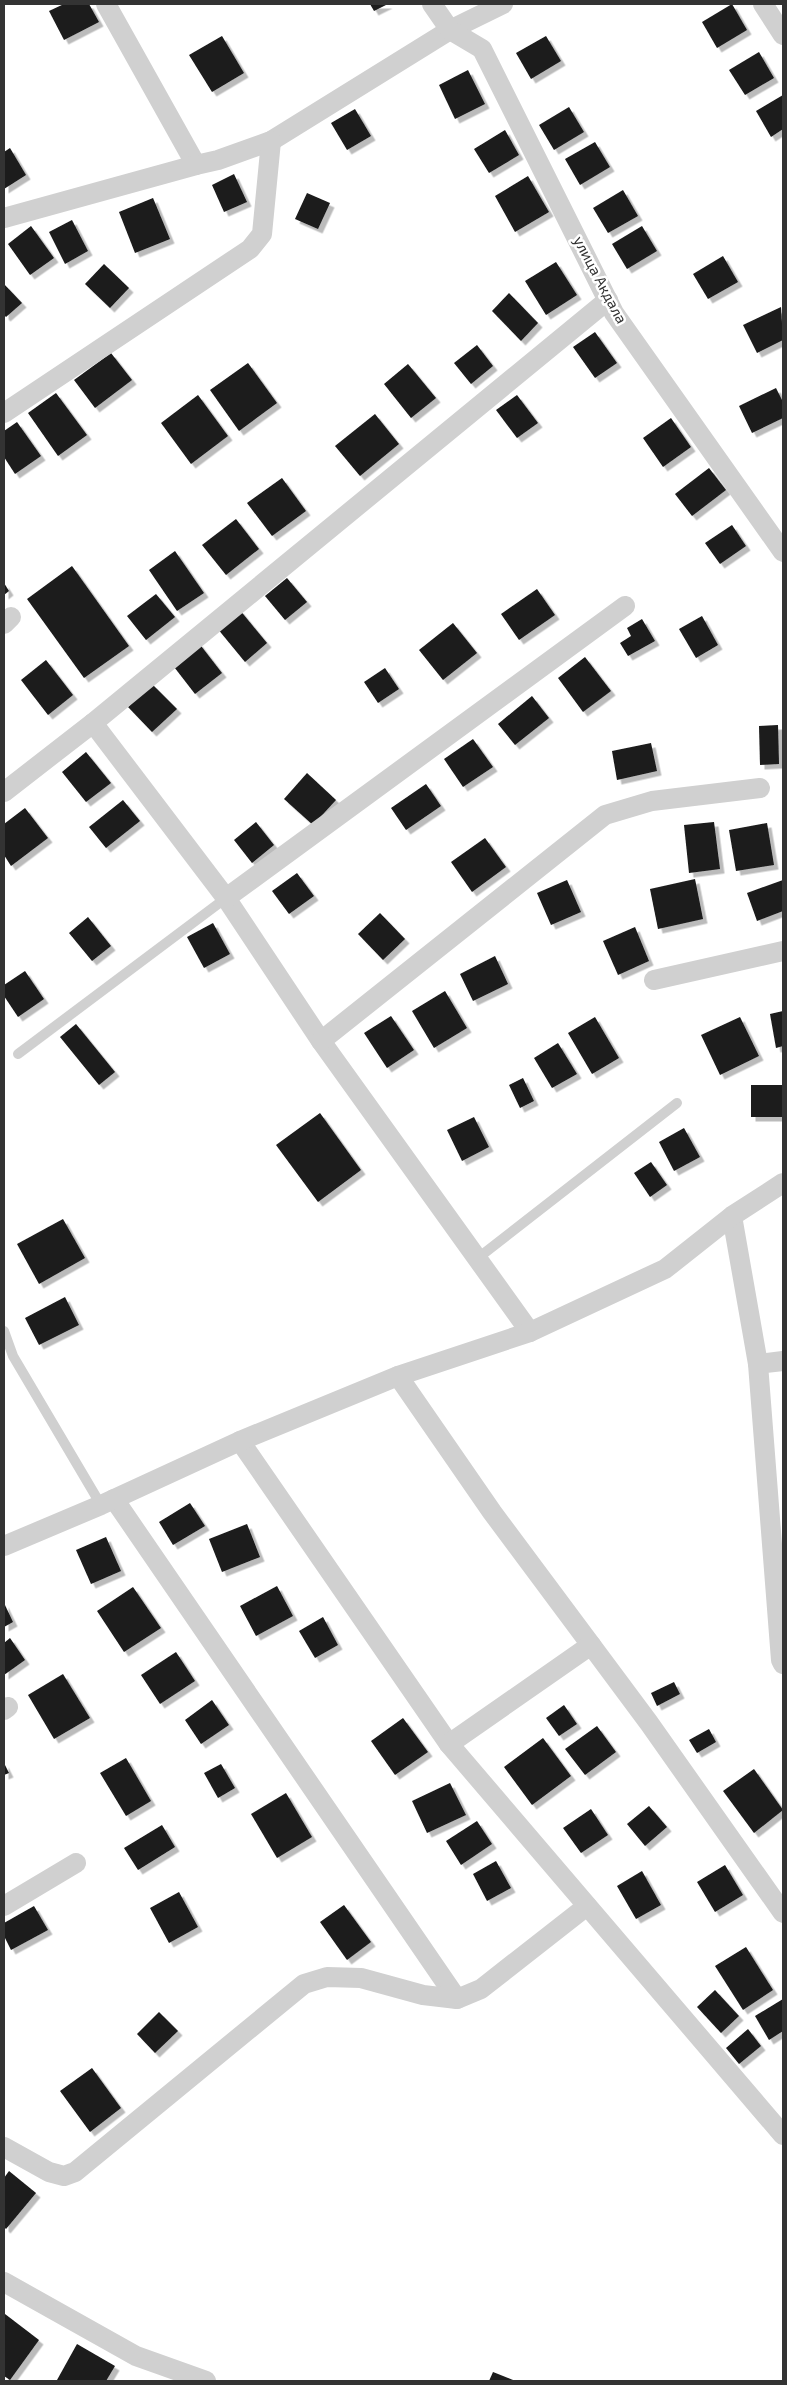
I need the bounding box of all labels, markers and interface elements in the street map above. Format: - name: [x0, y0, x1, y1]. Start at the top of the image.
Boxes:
- street label: улица Акдала: [569, 233, 631, 327]

